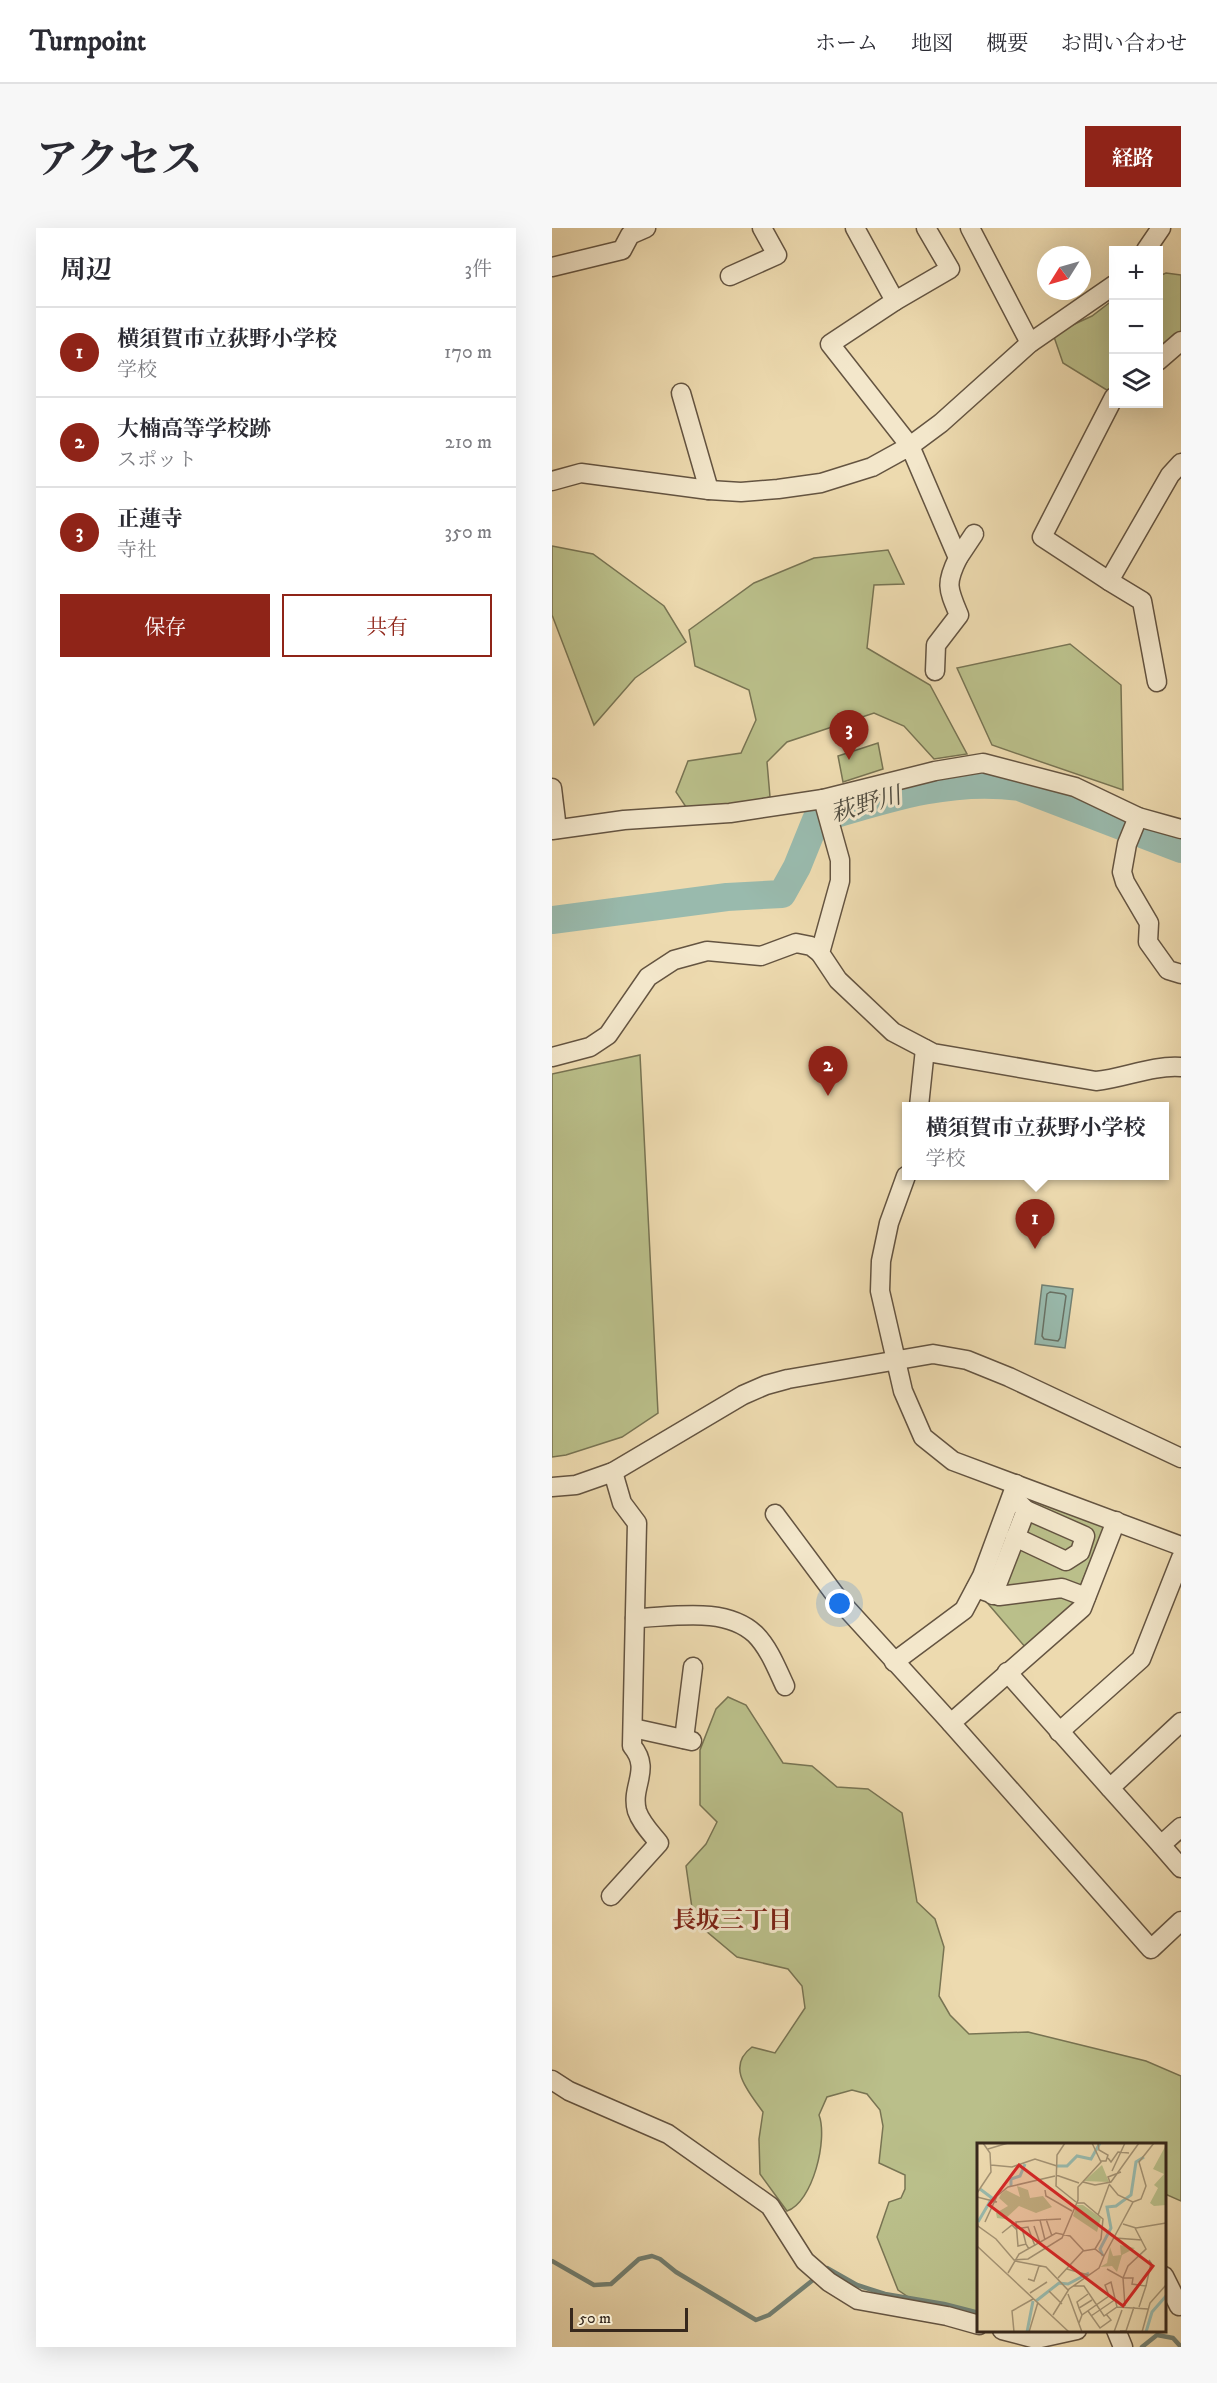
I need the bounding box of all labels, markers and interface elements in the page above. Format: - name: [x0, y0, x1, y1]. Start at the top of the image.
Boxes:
- text: Turnpoint: [30, 24, 146, 59]
- text: ホーム: [815, 31, 878, 57]
- text: 地図: [911, 31, 953, 57]
- text: 概要: [986, 31, 1028, 57]
- text: お問い合わせ: [1061, 31, 1187, 57]
- button: 経路: [1085, 126, 1181, 187]
- text: アクセス: [36, 135, 203, 187]
- north arrow: [1037, 246, 1091, 300]
- map controls: [1109, 246, 1163, 408]
- button: +: [1109, 246, 1163, 300]
- text: 周辺: [60, 254, 112, 287]
- text: 3件: [465, 257, 492, 282]
- button: −: [1109, 300, 1163, 354]
- text: 横須賀市立荻野小学校: [117, 326, 337, 353]
- text: 1: [76, 340, 83, 365]
- text: 170 m: [444, 340, 492, 365]
- button: layers: [1109, 354, 1163, 408]
- text: 学校: [117, 358, 157, 383]
- text: 大楠高等学校跡: [117, 416, 271, 443]
- text: 2: [75, 430, 84, 455]
- text: 210 m: [445, 430, 492, 455]
- text: スポット: [117, 448, 197, 473]
- text: 正蓮寺: [117, 506, 183, 533]
- text: 3: [76, 520, 83, 545]
- text: 350 m: [445, 520, 492, 545]
- text: 寺社: [117, 538, 157, 563]
- button: 保存: [60, 594, 270, 657]
- button: 共有: [282, 594, 492, 657]
- pin: 3: [830, 710, 868, 760]
- water label: 萩野川: [827, 780, 908, 829]
- pin: 2: [808, 1046, 848, 1096]
- popup: [902, 1102, 1169, 1180]
- text: 横須賀市立荻野小学校: [925, 1115, 1146, 1142]
- text: 学校: [925, 1147, 965, 1172]
- pin: 1: [1016, 1200, 1054, 1249]
- your location: [825, 1589, 854, 1618]
- district label: 長坂三丁目: [672, 1906, 792, 1936]
- inset map: [977, 2143, 1166, 2332]
- scale bar: [570, 2305, 688, 2332]
- text: 50 m: [579, 2308, 611, 2328]

